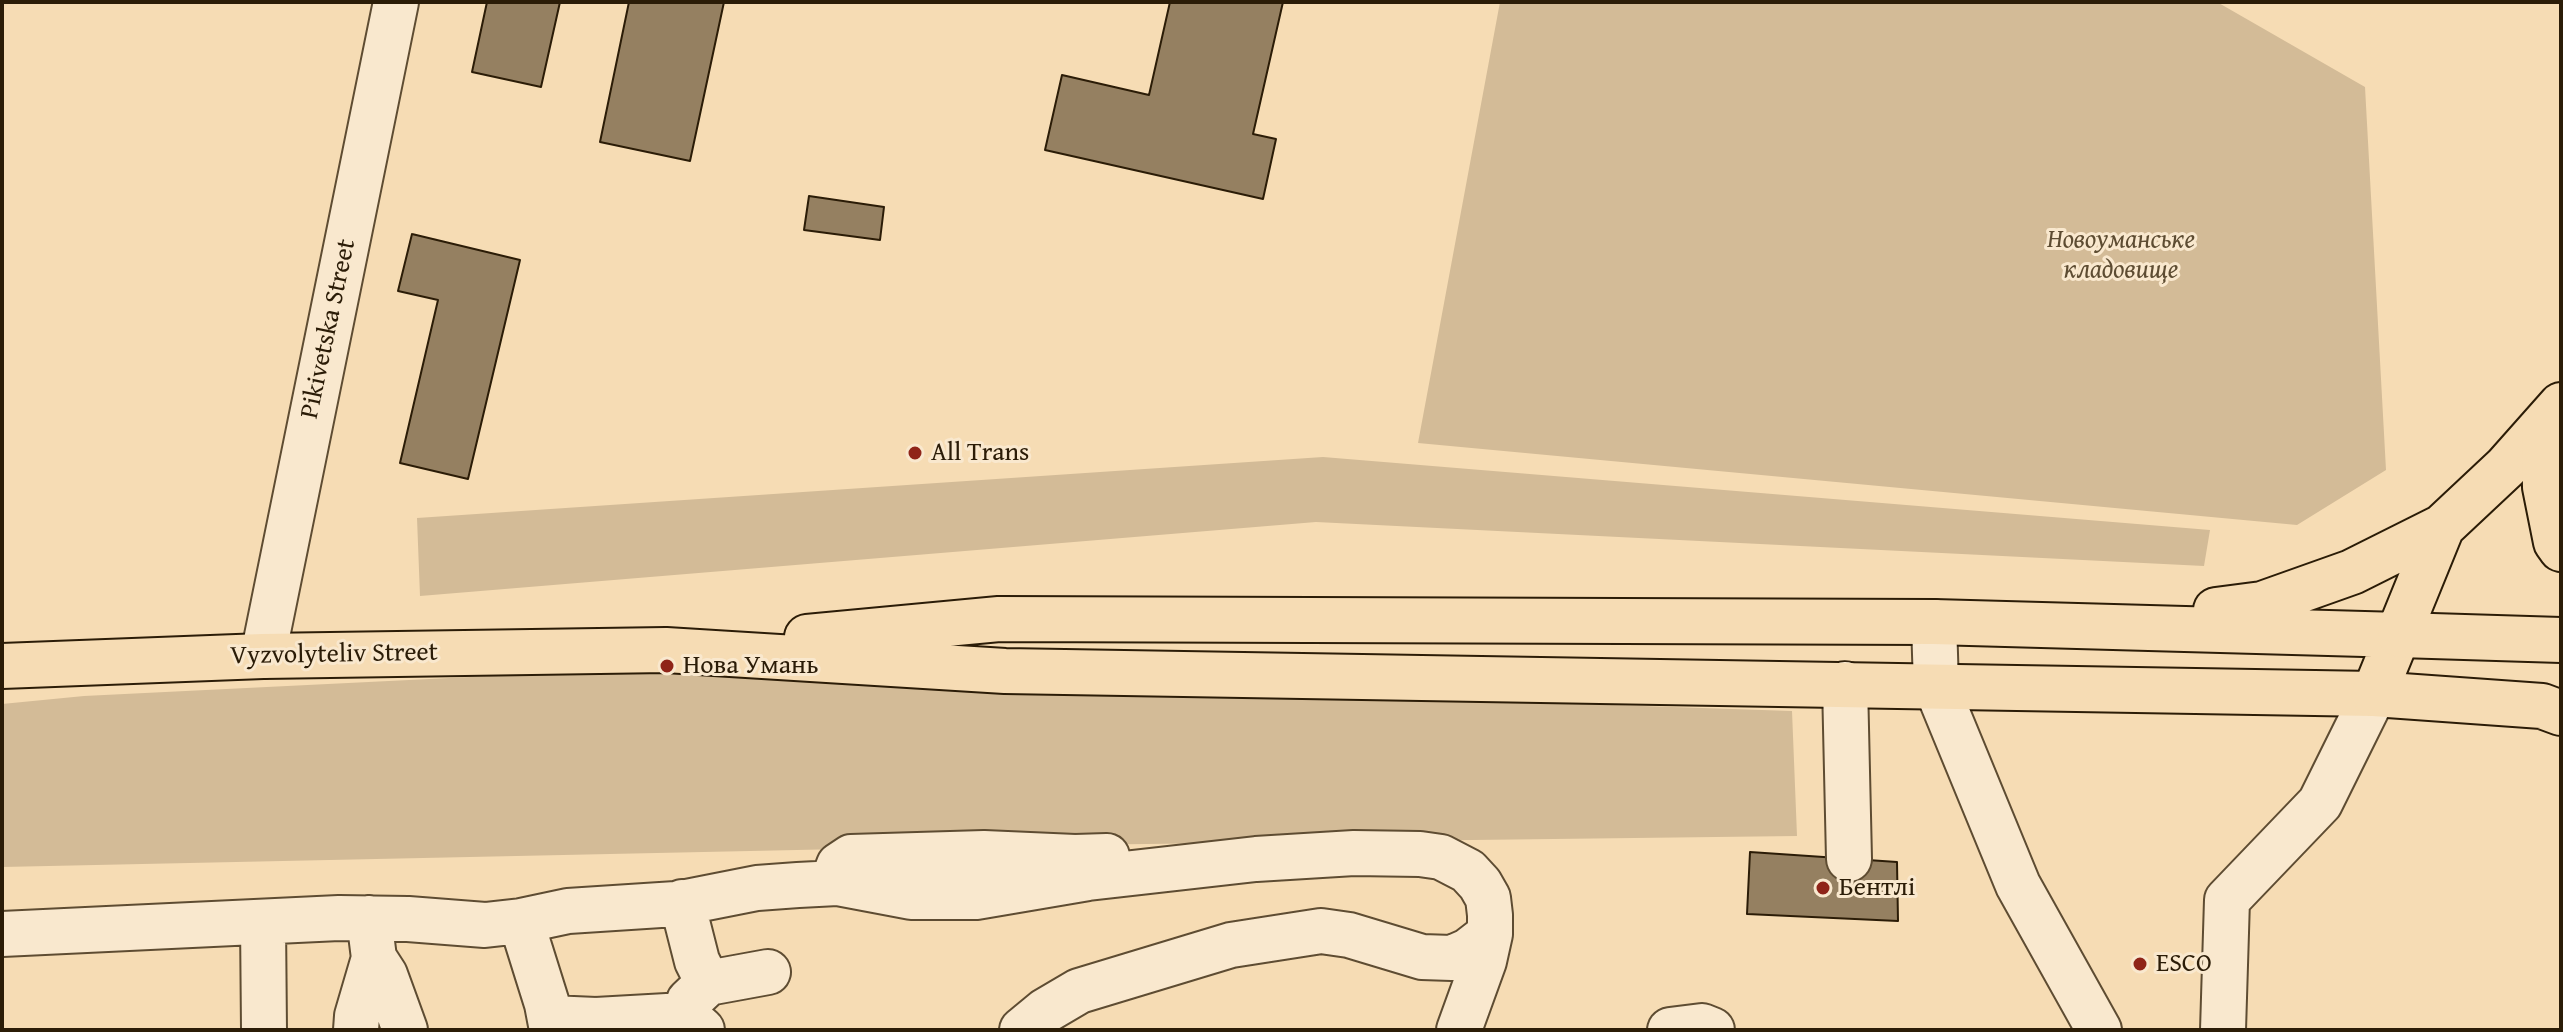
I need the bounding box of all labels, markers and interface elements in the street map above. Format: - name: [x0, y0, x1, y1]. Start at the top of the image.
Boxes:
- park label: Новоуманське кладовище: [2047, 224, 2195, 286]
- street label: Pikivetska Street: [295, 236, 363, 422]
- place label: All Trans: [931, 437, 1029, 469]
- marker: All Trans: [906, 444, 924, 462]
- street label: Vyzvolyteliv Street: [230, 638, 438, 672]
- place label: Нова Умань: [683, 650, 818, 682]
- marker: Нова Умань: [658, 657, 676, 675]
- place label: Бентлі: [1839, 872, 1915, 904]
- marker: Бентлі: [1814, 879, 1832, 897]
- place label: ESCO: [2156, 948, 2212, 980]
- marker: ESCO: [2131, 955, 2149, 973]

